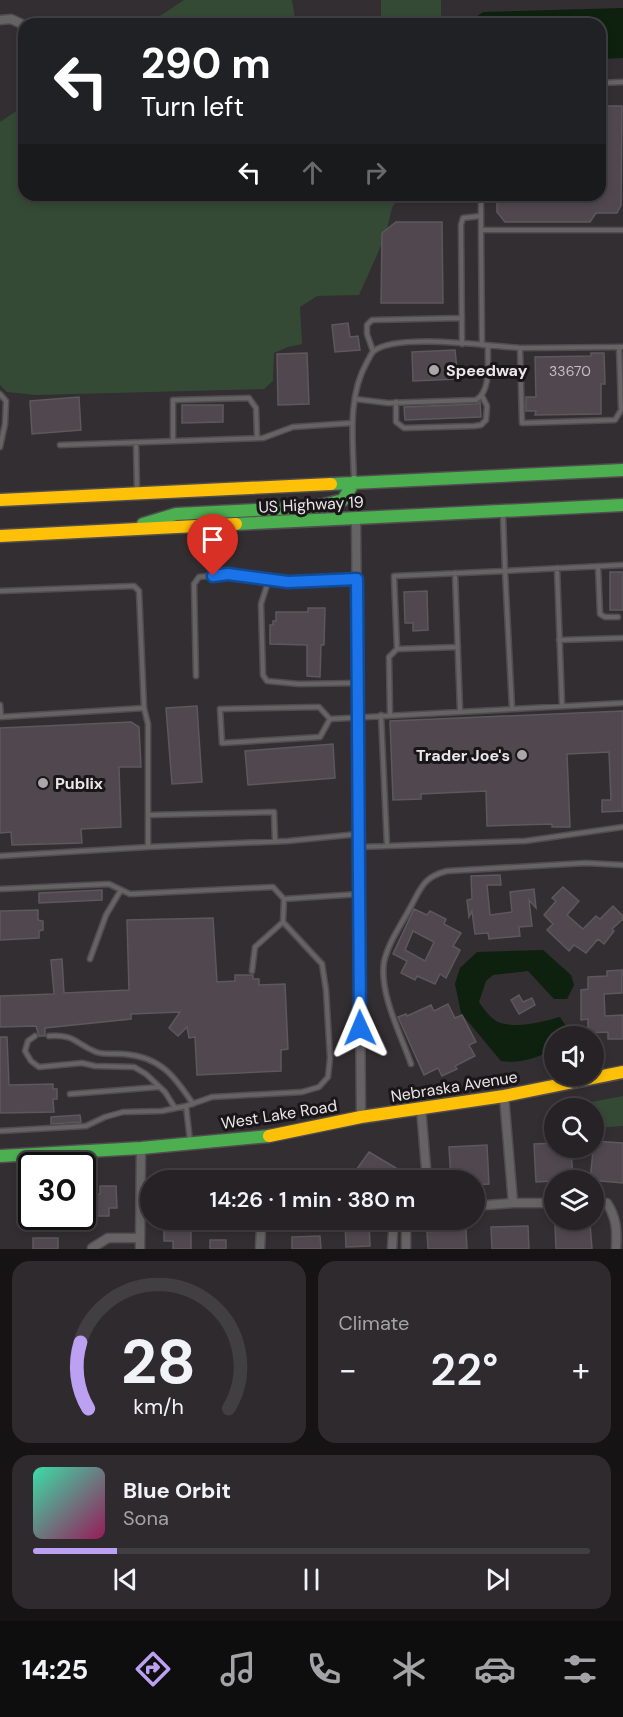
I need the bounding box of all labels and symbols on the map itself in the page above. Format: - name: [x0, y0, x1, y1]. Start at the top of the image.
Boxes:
- place label: Speedway: [446, 360, 528, 381]
- house number: 33670: [549, 362, 591, 380]
- marker: Speedway: [427, 363, 441, 377]
- street label: US Highway 19: [258, 491, 364, 518]
- pin: [187, 514, 238, 576]
- place label: Trader Joe's: [416, 745, 510, 766]
- marker: Trader Joe's: [515, 748, 529, 762]
- place label: Publix: [55, 773, 103, 794]
- marker: Publix: [36, 776, 50, 790]
- position arrow: [328, 996, 392, 1060]
- street label: Nebraska Avenue: [389, 1066, 519, 1107]
- street label: West Lake Road: [220, 1095, 339, 1134]
- speed limit sign: 30: [18, 1152, 96, 1230]

